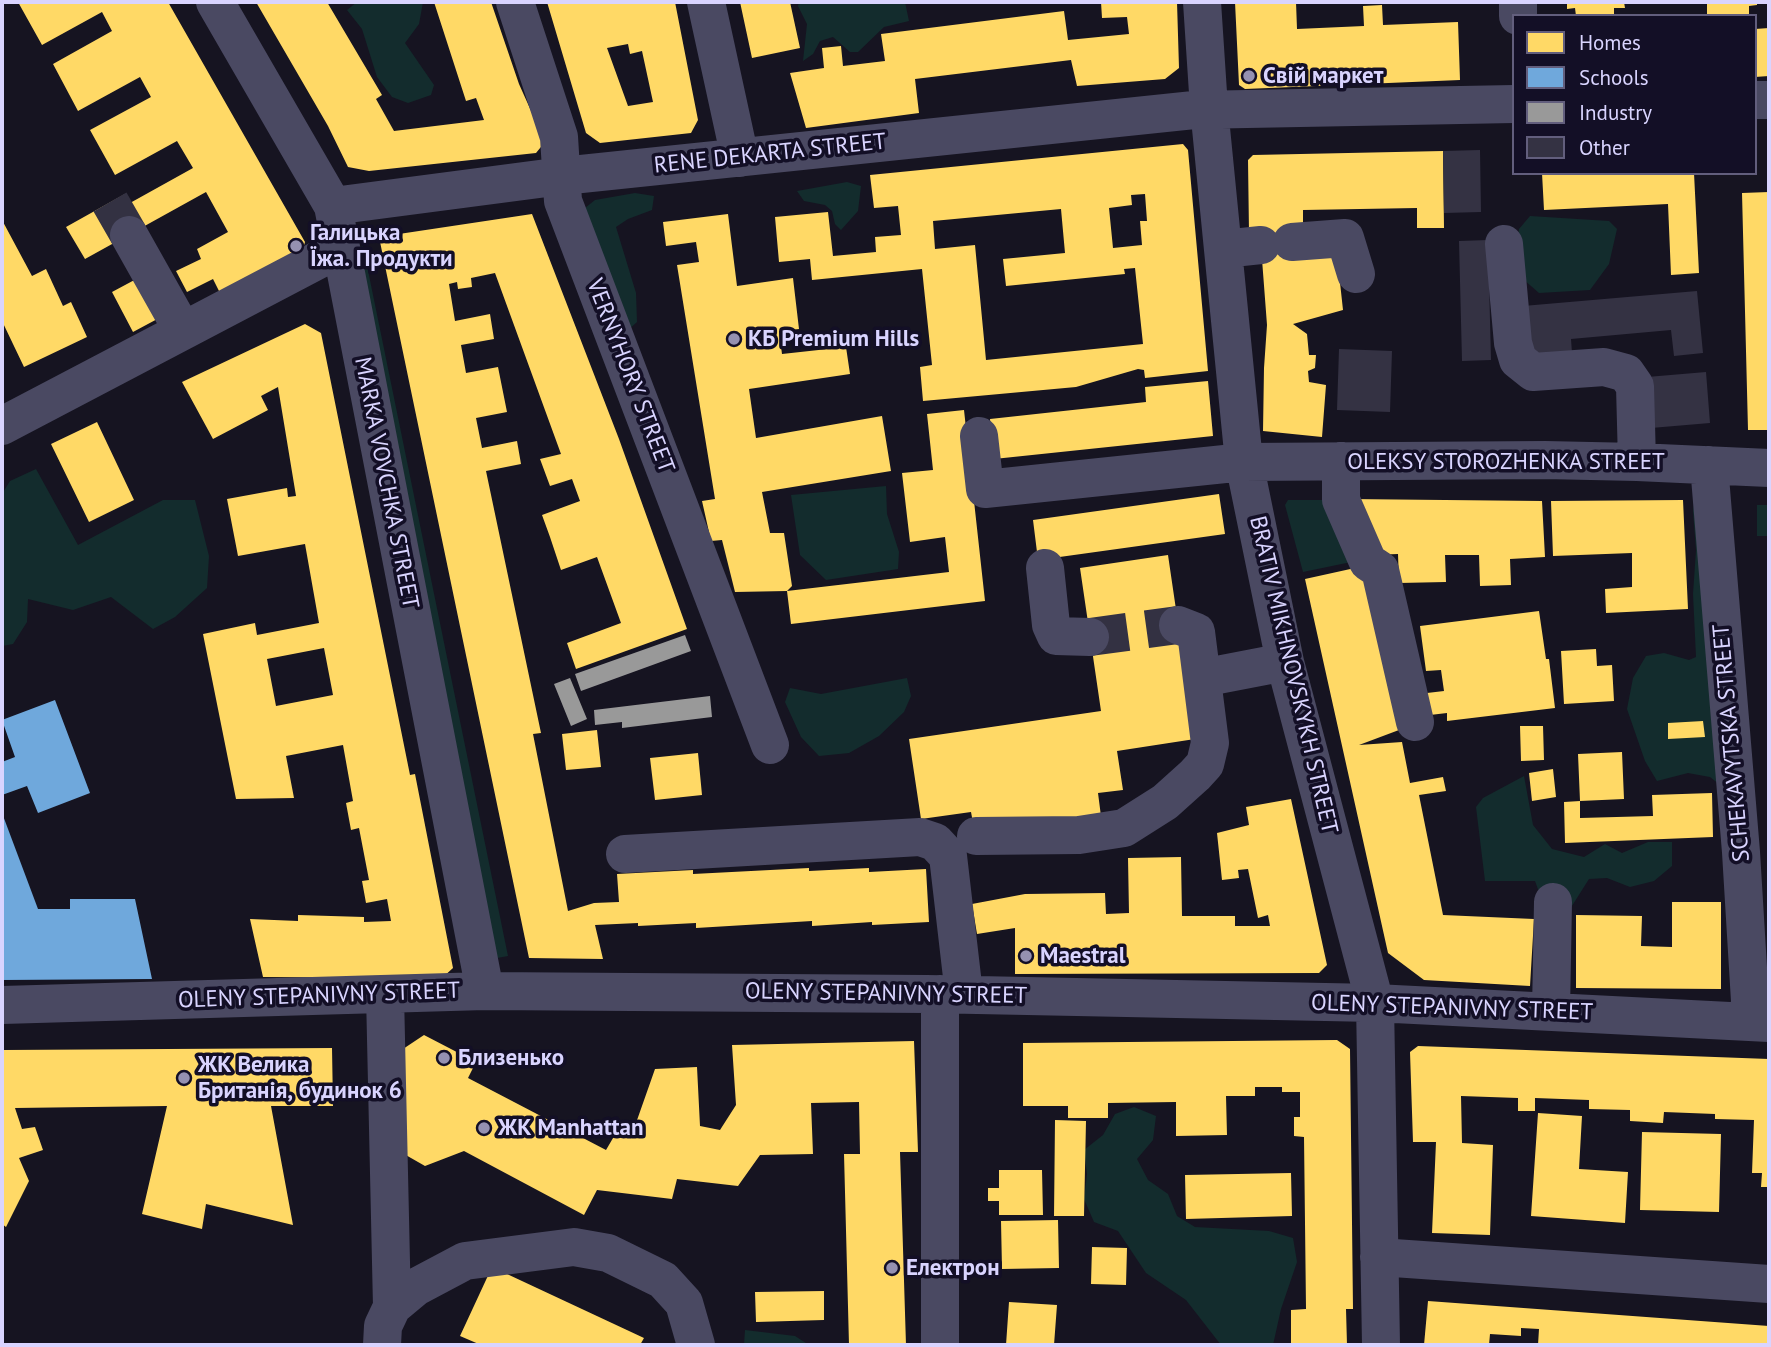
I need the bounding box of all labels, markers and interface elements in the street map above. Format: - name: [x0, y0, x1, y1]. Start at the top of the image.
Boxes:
- legend: [1512, 14, 1757, 175]
- text: Homes: [1579, 29, 1641, 56]
- place label: Свій маркет: [1263, 62, 1383, 90]
- text: Schools: [1579, 64, 1649, 91]
- marker: Свій маркет: [1241, 68, 1257, 84]
- text: Industry: [1579, 99, 1652, 126]
- street label: RENE DEKARTA STREET: [653, 128, 887, 180]
- text: Other: [1579, 134, 1630, 161]
- place label: Галицька Їжа. Продукти: [310, 219, 453, 273]
- marker: Галицька Їжа. Продукти: [288, 238, 304, 254]
- street label: VERNYHORY STREET: [580, 275, 680, 477]
- place label: КБ Premium Hills: [748, 325, 919, 353]
- marker: КБ Premium Hills: [726, 331, 742, 347]
- street label: MARKA VOVCHKA STREET: [348, 355, 424, 611]
- street label: OLEKSY STOROZHENKA STREET: [1347, 448, 1665, 476]
- street label: BRATIV MIKHNOVSKYKH STREET: [1243, 513, 1343, 837]
- street label: SCHEKAVYTSKA STREET: [1708, 623, 1756, 863]
- place label: Maestral: [1040, 942, 1125, 970]
- marker: Maestral: [1018, 948, 1034, 964]
- street label: OLENY STEPANIVNY STREET: [177, 977, 461, 1015]
- street label: OLENY STEPANIVNY STREET: [745, 978, 1027, 1010]
- street label: OLENY STEPANIVNY STREET: [1310, 989, 1594, 1027]
- place label: Близенько: [458, 1044, 564, 1072]
- marker: Близенько: [436, 1050, 452, 1066]
- place label: ЖК Велика Британія, будинок 6: [198, 1051, 402, 1105]
- marker: ЖК Велика Британія, будинок 6: [176, 1070, 192, 1086]
- place label: ЖК Manhattan: [498, 1114, 643, 1142]
- marker: ЖК Manhattan: [476, 1120, 492, 1136]
- place label: Електрон: [906, 1254, 1000, 1282]
- marker: Електрон: [884, 1260, 900, 1276]

